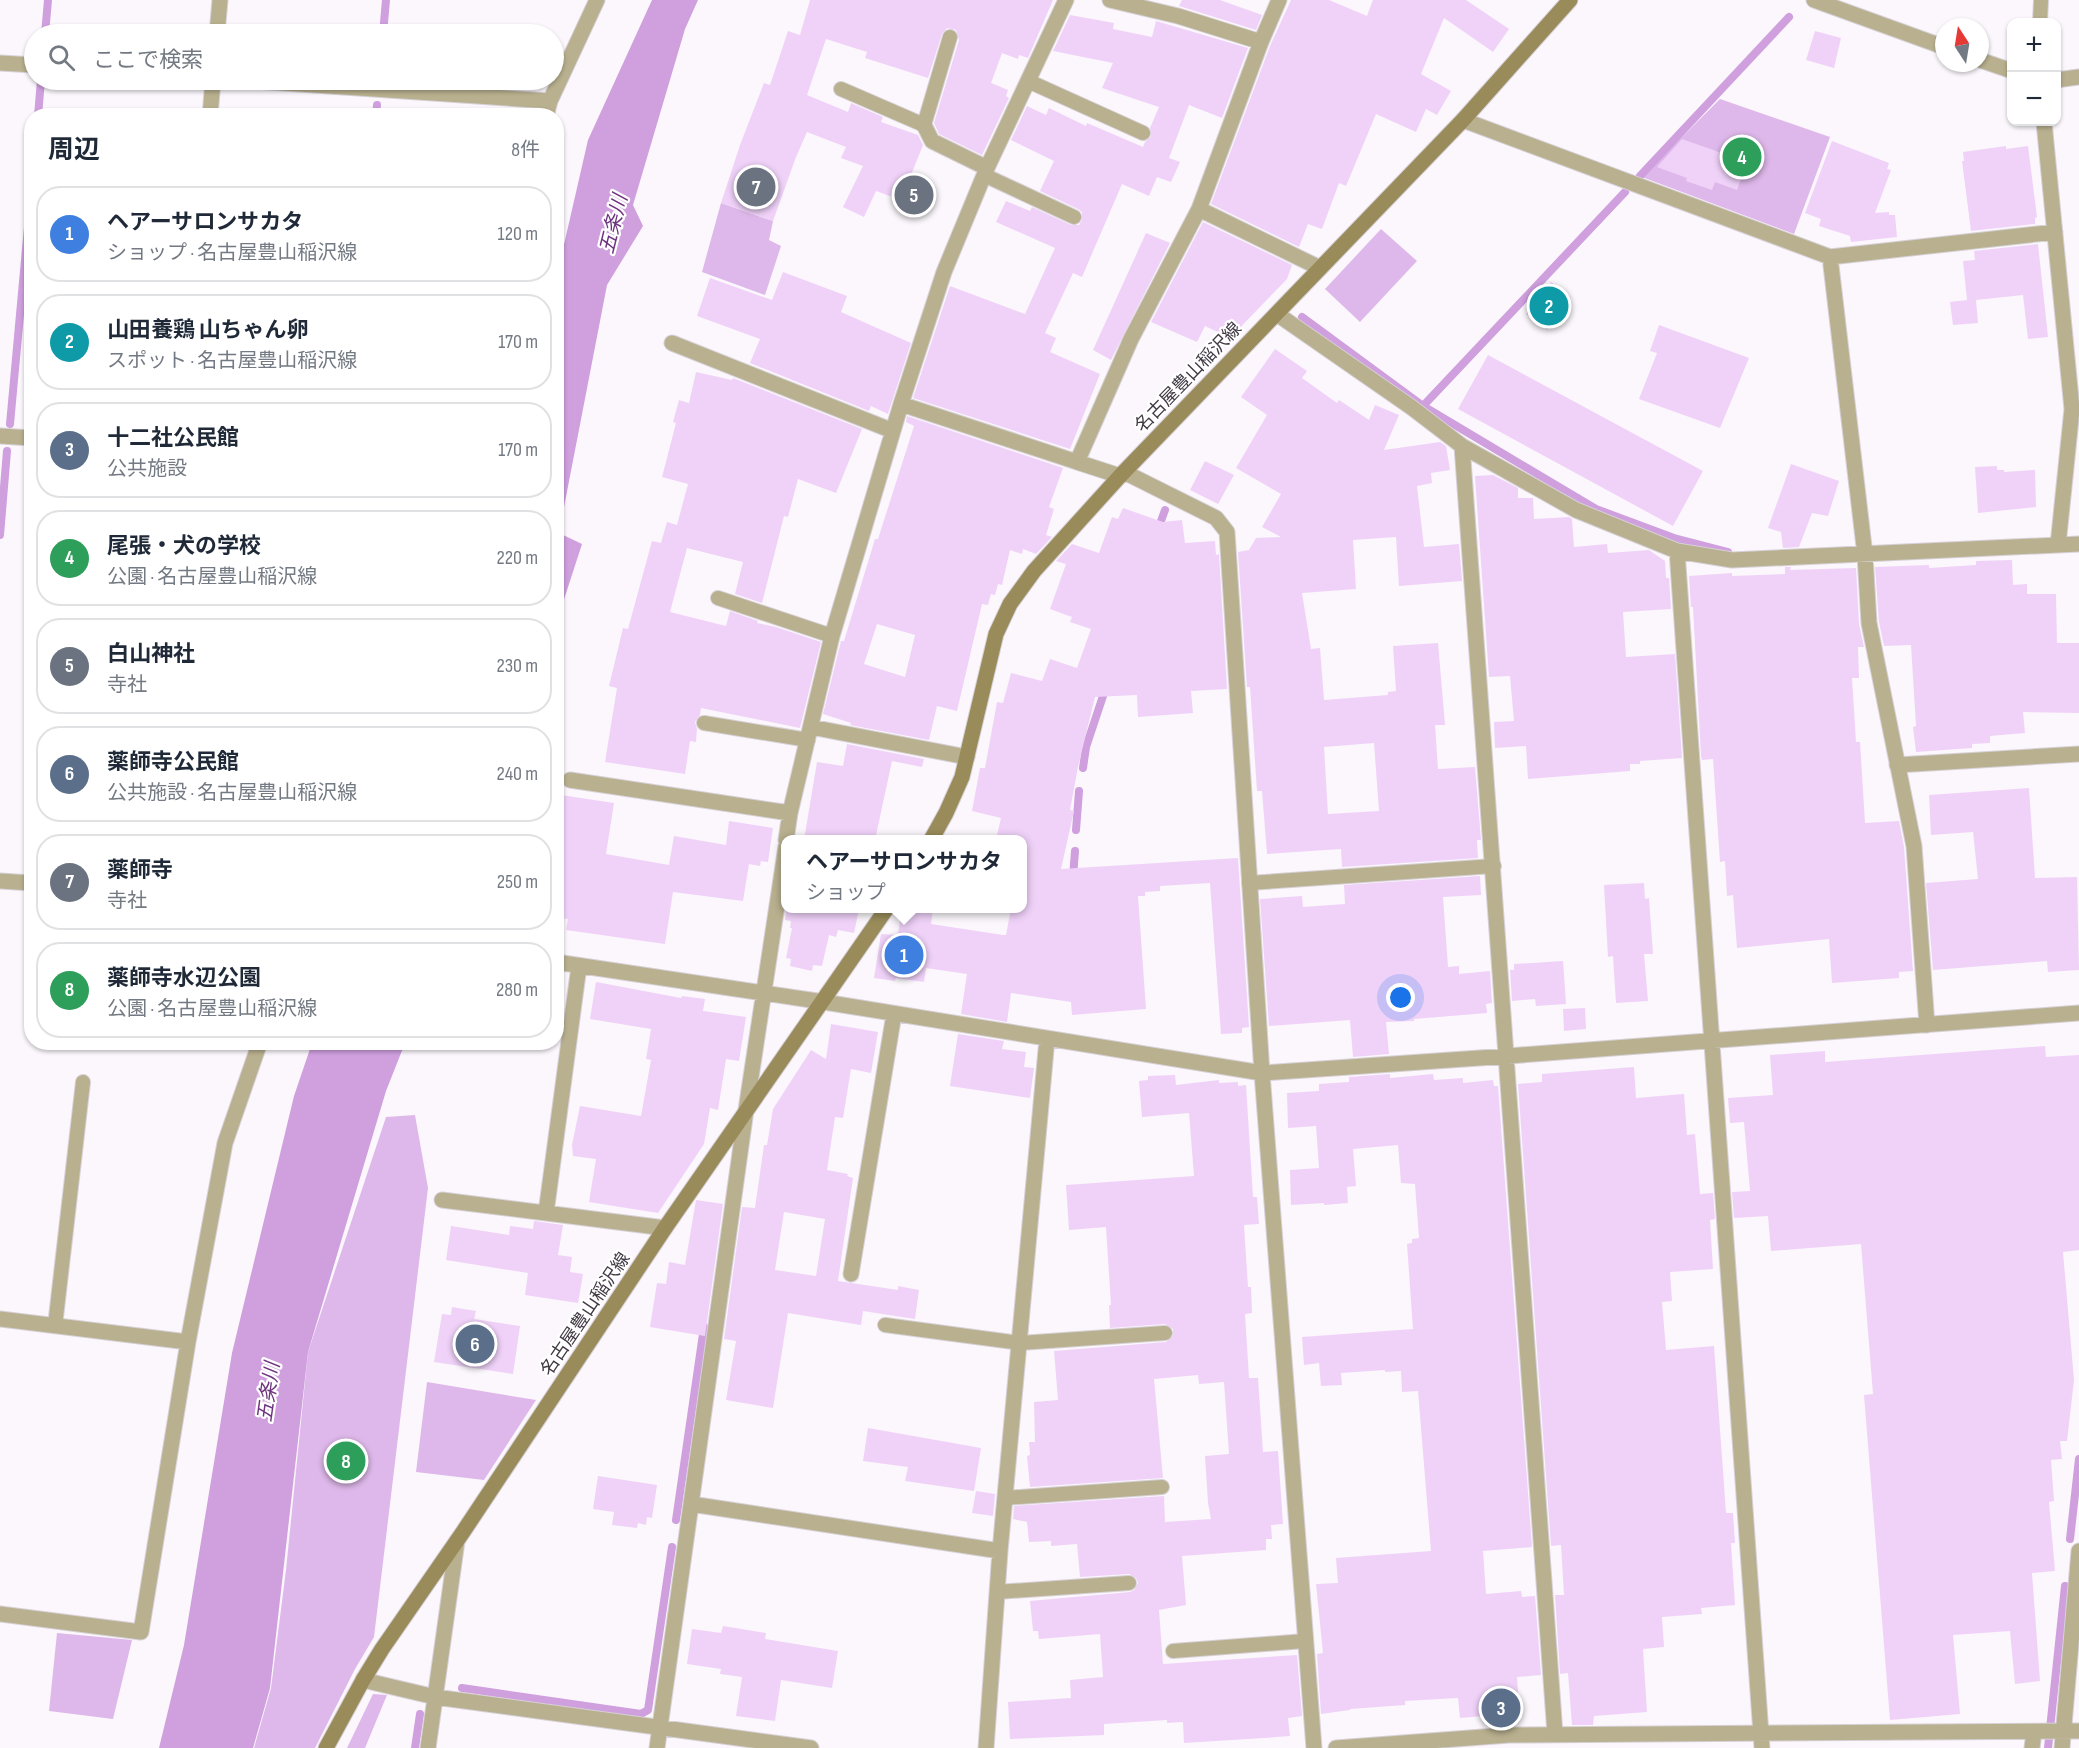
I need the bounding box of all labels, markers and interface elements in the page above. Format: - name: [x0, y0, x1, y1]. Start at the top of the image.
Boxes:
- north arrow: [1935, 18, 1989, 72]
- map controls: [2007, 18, 2061, 126]
- button: +: [2007, 18, 2061, 72]
- search box: [24, 24, 564, 90]
- icon: search: [45, 41, 78, 74]
- text: ここで検索: [93, 47, 203, 74]
- button: −: [2007, 72, 2061, 126]
- pin: 4: [1722, 134, 1762, 180]
- text: 周辺: [48, 135, 100, 166]
- text: 8件: [511, 138, 540, 162]
- pin: 7: [736, 164, 776, 210]
- pin: 5: [894, 172, 934, 218]
- water label: 五条川: [595, 190, 633, 256]
- text: ヘアーサロンサカタ: [107, 209, 303, 236]
- text: 1: [66, 222, 73, 246]
- text: 120 m: [498, 222, 538, 246]
- text: ショップ · 名古屋豊山稲沢線: [107, 241, 357, 265]
- pin: 2: [1530, 284, 1568, 328]
- text: 山田養鶏 山ちゃん卵: [107, 317, 308, 344]
- street label: 名古屋豊山稲沢線: [1131, 318, 1246, 436]
- text: 2: [65, 330, 74, 354]
- text: 170 m: [498, 330, 538, 354]
- text: スポット · 名古屋豊山稲沢線: [107, 349, 357, 373]
- text: 十二社公民館: [107, 425, 239, 452]
- text: 3: [65, 438, 74, 462]
- text: 170 m: [498, 438, 538, 462]
- text: 公共施設: [107, 457, 187, 481]
- text: 尾張・犬の学校: [107, 533, 261, 560]
- text: 4: [65, 546, 74, 570]
- text: 220 m: [497, 546, 538, 570]
- text: 公園 · 名古屋豊山稲沢線: [107, 565, 317, 589]
- text: 白山神社: [107, 641, 195, 668]
- text: 5: [65, 654, 74, 678]
- text: 230 m: [496, 654, 538, 678]
- text: 寺社: [107, 673, 147, 697]
- text: 薬師寺公民館: [107, 749, 239, 776]
- text: 6: [65, 762, 74, 786]
- text: 240 m: [497, 762, 538, 786]
- text: 公共施設 · 名古屋豊山稲沢線: [107, 781, 357, 805]
- popup: [781, 835, 1027, 913]
- text: ヘアーサロンサカタ: [806, 849, 1002, 876]
- text: 薬師寺: [107, 857, 173, 884]
- text: 7: [65, 870, 74, 894]
- text: 250 m: [497, 870, 538, 894]
- text: ショップ: [806, 881, 886, 905]
- text: 寺社: [107, 889, 147, 913]
- pin: 1: [884, 932, 924, 978]
- text: 薬師寺水辺公園: [107, 965, 261, 992]
- text: 8: [65, 978, 74, 1002]
- text: 280 m: [496, 978, 538, 1002]
- your location: [1386, 983, 1415, 1012]
- text: 公園 · 名古屋豊山稲沢線: [107, 997, 317, 1021]
- street label: 名古屋豊山稲沢線: [536, 1249, 634, 1380]
- pin: 6: [456, 1322, 494, 1366]
- water label: 五条川: [253, 1359, 285, 1424]
- pin: 8: [326, 1438, 366, 1484]
- pin: 3: [1482, 1686, 1520, 1730]

